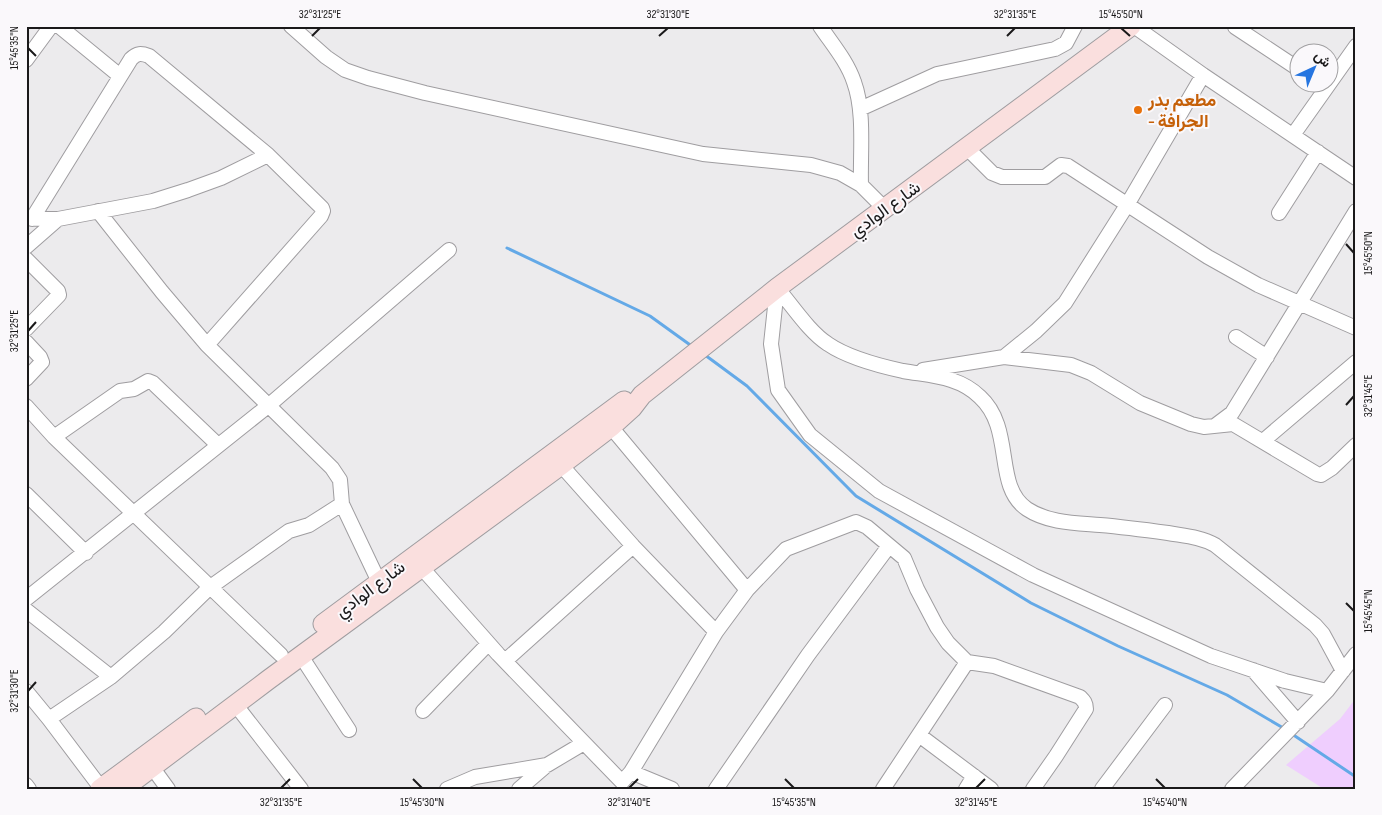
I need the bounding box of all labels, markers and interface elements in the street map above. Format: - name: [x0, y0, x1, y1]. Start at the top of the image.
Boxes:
- text: 32°31'25"E: [299, 7, 341, 22]
- text: 32°31'30"E: [646, 7, 690, 22]
- text: 32°31'35"E: [994, 7, 1036, 22]
- text: 15°45'50"N: [1099, 7, 1143, 22]
- text: 15°45'35"N: [7, 26, 22, 70]
- north arrow: [1290, 42, 1340, 92]
- text: ش: [1311, 47, 1335, 71]
- place label: مطعم بدر - الجرافة: [1147, 90, 1217, 132]
- marker: مطعم بدر - الجرافة: [1132, 104, 1144, 116]
- street label: شارع الوادي: [846, 177, 927, 245]
- text: 15°45'50"N: [1361, 231, 1376, 275]
- text: 32°31'25"E: [7, 310, 22, 352]
- text: 32°31'45"E: [1361, 375, 1376, 417]
- street label: شارع الوادي: [331, 556, 412, 626]
- text: 15°45'45"N: [1361, 589, 1376, 633]
- text: 32°31'30"E: [7, 669, 22, 713]
- text: 32°31'35"E: [260, 795, 302, 810]
- text: 15°45'30"N: [400, 795, 444, 810]
- text: 32°31'40"E: [607, 795, 651, 810]
- text: 15°45'35"N: [772, 795, 816, 810]
- text: 32°31'45"E: [955, 795, 997, 810]
- text: 15°45'40"N: [1143, 795, 1187, 810]

